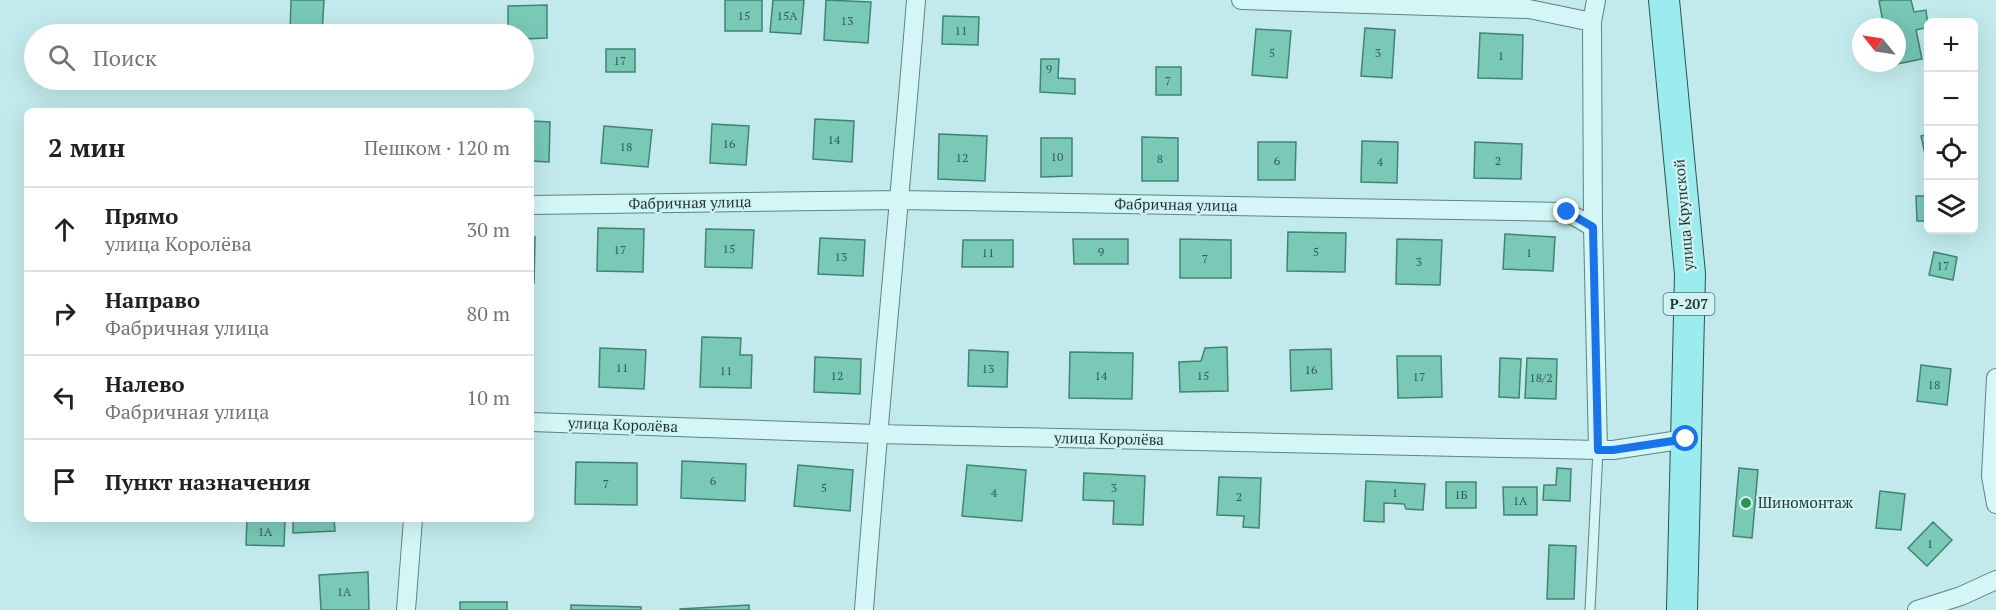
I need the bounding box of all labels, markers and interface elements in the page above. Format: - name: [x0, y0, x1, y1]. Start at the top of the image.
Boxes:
- house number: 15: [738, 8, 750, 23]
- house number: 15А: [777, 8, 798, 23]
- house number: 13: [841, 13, 853, 28]
- north arrow: [1852, 18, 1906, 72]
- map controls: [1924, 18, 1978, 234]
- button: +: [1924, 18, 1978, 72]
- house number: 11: [955, 23, 967, 38]
- search box: [24, 24, 534, 90]
- icon: search: [45, 41, 78, 74]
- text: Поиск: [93, 43, 157, 72]
- house number: 5: [1269, 45, 1275, 60]
- house number: 3: [1375, 45, 1381, 60]
- house number: 1: [1498, 48, 1504, 63]
- house number: 17: [614, 53, 626, 68]
- house number: 9: [1046, 61, 1052, 76]
- button: −: [1924, 72, 1978, 126]
- house number: 7: [1165, 73, 1171, 88]
- button: locate: [1924, 126, 1978, 180]
- text: 2 мин: [48, 130, 125, 164]
- house number: 14: [828, 132, 841, 147]
- text: Пешком · 120 m: [364, 134, 510, 161]
- house number: 16: [723, 136, 736, 151]
- house number: 18: [620, 139, 632, 154]
- house number: 10: [1051, 149, 1063, 164]
- house number: 12: [956, 150, 968, 165]
- house number: 8: [1157, 151, 1163, 166]
- house number: 6: [1274, 153, 1281, 168]
- house number: 2: [1495, 153, 1501, 168]
- house number: 4: [1377, 154, 1384, 169]
- street label: улица Крупской: [1668, 158, 1698, 273]
- button: layers: [1924, 180, 1978, 234]
- street label: Фабричная улица: [628, 191, 752, 213]
- street label: Фабричная улица: [1114, 193, 1238, 215]
- route end: [1553, 198, 1579, 224]
- text: Прямо: [105, 201, 178, 230]
- icon: ahead: [48, 213, 81, 246]
- text: 30 m: [467, 216, 510, 243]
- text: улица Королёва: [105, 230, 252, 257]
- house number: 15: [723, 241, 735, 256]
- house number: 17: [614, 242, 626, 257]
- house number: 9: [1098, 244, 1104, 259]
- house number: 5: [1313, 244, 1319, 259]
- house number: 11: [982, 245, 994, 260]
- house number: 1: [1526, 245, 1532, 260]
- house number: 13: [835, 249, 847, 264]
- house number: 7: [1202, 251, 1208, 266]
- house number: 3: [1416, 254, 1422, 269]
- house number: 17: [1937, 258, 1949, 273]
- text: Направо: [105, 285, 200, 314]
- road number: Р-207: [1664, 293, 1714, 315]
- icon: right: [48, 297, 81, 330]
- text: 80 m: [467, 300, 510, 327]
- text: Фабричная улица: [105, 314, 269, 341]
- house number: 11: [616, 360, 628, 375]
- house number: 13: [982, 361, 994, 376]
- house number: 16: [1305, 362, 1318, 377]
- house number: 11: [720, 363, 732, 378]
- house number: 12: [831, 368, 843, 383]
- house number: 14: [1095, 368, 1108, 383]
- house number: 15: [1197, 368, 1209, 383]
- text: Налево: [105, 369, 185, 398]
- house number: 17: [1413, 369, 1425, 384]
- house number: 18/2: [1529, 370, 1553, 385]
- house number: 18: [1928, 377, 1940, 392]
- icon: left: [48, 381, 81, 414]
- text: 10 m: [467, 384, 510, 411]
- text: Фабричная улица: [105, 398, 269, 425]
- street label: улица Королёва: [567, 412, 679, 436]
- route start: [1672, 425, 1698, 451]
- street label: улица Королёва: [1053, 427, 1165, 449]
- icon: arrive: [48, 465, 81, 498]
- text: Пункт назначения: [105, 467, 310, 496]
- house number: 6: [710, 473, 717, 488]
- house number: 7: [603, 476, 609, 491]
- house number: 5: [821, 480, 827, 495]
- house number: 3: [1111, 480, 1117, 495]
- house number: 4: [991, 485, 998, 500]
- house number: 1: [1392, 485, 1398, 500]
- house number: 1Б: [1454, 487, 1468, 502]
- house number: 2: [1236, 489, 1242, 504]
- place label: Шиномонтаж: [1758, 492, 1853, 512]
- house number: 1А: [1513, 493, 1528, 508]
- marker: Шиномонтаж: [1739, 496, 1753, 510]
- house number: 1А: [258, 524, 273, 539]
- house number: 1: [1927, 536, 1933, 551]
- house number: 1А: [337, 584, 352, 599]

